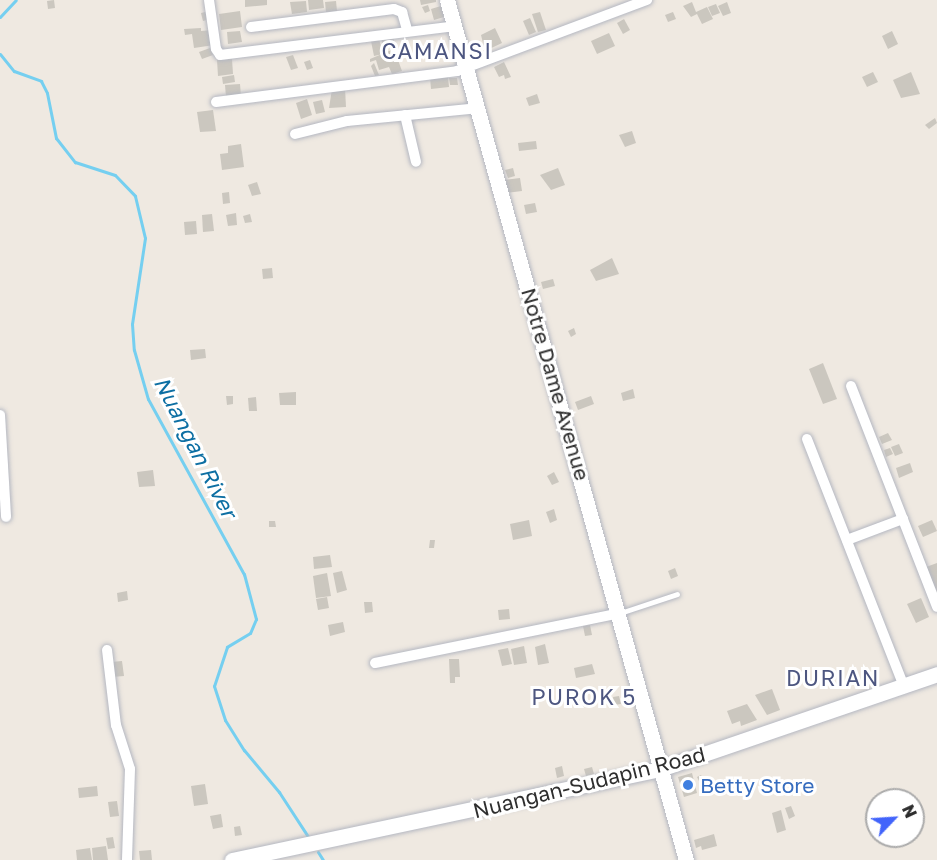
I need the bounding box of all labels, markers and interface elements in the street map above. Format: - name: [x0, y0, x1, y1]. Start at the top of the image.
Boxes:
- district label: CAMANSI: [381, 38, 493, 64]
- street label: Notre Dame Avenue: [516, 285, 596, 483]
- water label: Nuangan River: [149, 372, 243, 522]
- district label: DURIAN: [786, 665, 880, 691]
- district label: PUROK 5: [531, 684, 637, 710]
- street label: Nuangan-Sudapin Road: [470, 741, 708, 823]
- place label: Betty Store: [700, 772, 814, 798]
- marker: Betty Store: [681, 778, 695, 792]
- north arrow: [865, 788, 925, 848]
- text: N: [898, 801, 921, 821]

